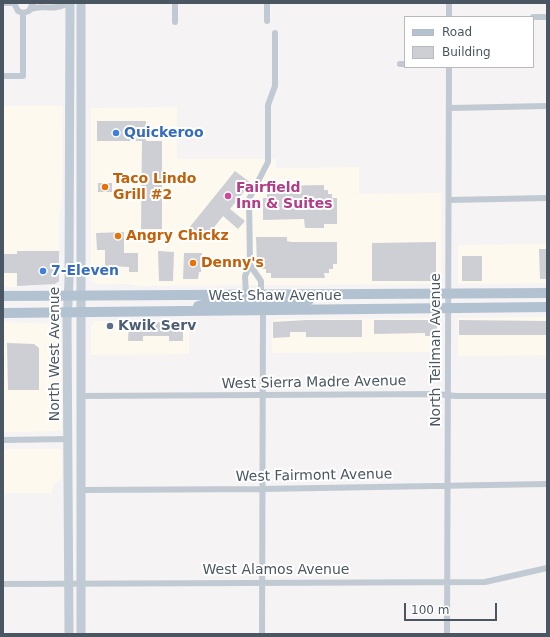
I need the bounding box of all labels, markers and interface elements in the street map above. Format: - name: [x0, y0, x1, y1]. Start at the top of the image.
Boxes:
- legend: [404, 16, 534, 68]
- text: Road: [442, 25, 472, 39]
- text: Building: [442, 45, 491, 59]
- place label: Quickeroo: [124, 125, 204, 141]
- marker: Quickeroo: [111, 128, 121, 138]
- place label: Taco Lindo Grill #2: [113, 171, 196, 204]
- place label: Fairfield Inn & Suites: [236, 180, 332, 212]
- marker: Taco Lindo Grill #2: [100, 182, 110, 192]
- marker: Fairfield Inn & Suites: [223, 191, 233, 201]
- place label: Angry Chickz: [126, 228, 229, 244]
- marker: Angry Chickz: [113, 231, 123, 241]
- place label: Denny's: [201, 255, 264, 271]
- marker: Denny's: [188, 258, 198, 268]
- place label: 7-Eleven: [51, 263, 119, 279]
- marker: 7-Eleven: [38, 266, 48, 276]
- street label: North Teilman Avenue: [428, 273, 444, 427]
- street label: North West Avenue: [47, 287, 63, 421]
- street label: West Shaw Avenue: [208, 288, 342, 304]
- place label: Kwik Serv: [118, 318, 196, 334]
- marker: Kwik Serv: [105, 321, 115, 331]
- street label: West Sierra Madre Avenue: [222, 373, 406, 393]
- street label: West Fairmont Avenue: [236, 466, 392, 486]
- street label: West Alamos Avenue: [203, 562, 349, 578]
- scale bar: [406, 595, 499, 621]
- text: 100 m: [411, 603, 449, 617]

